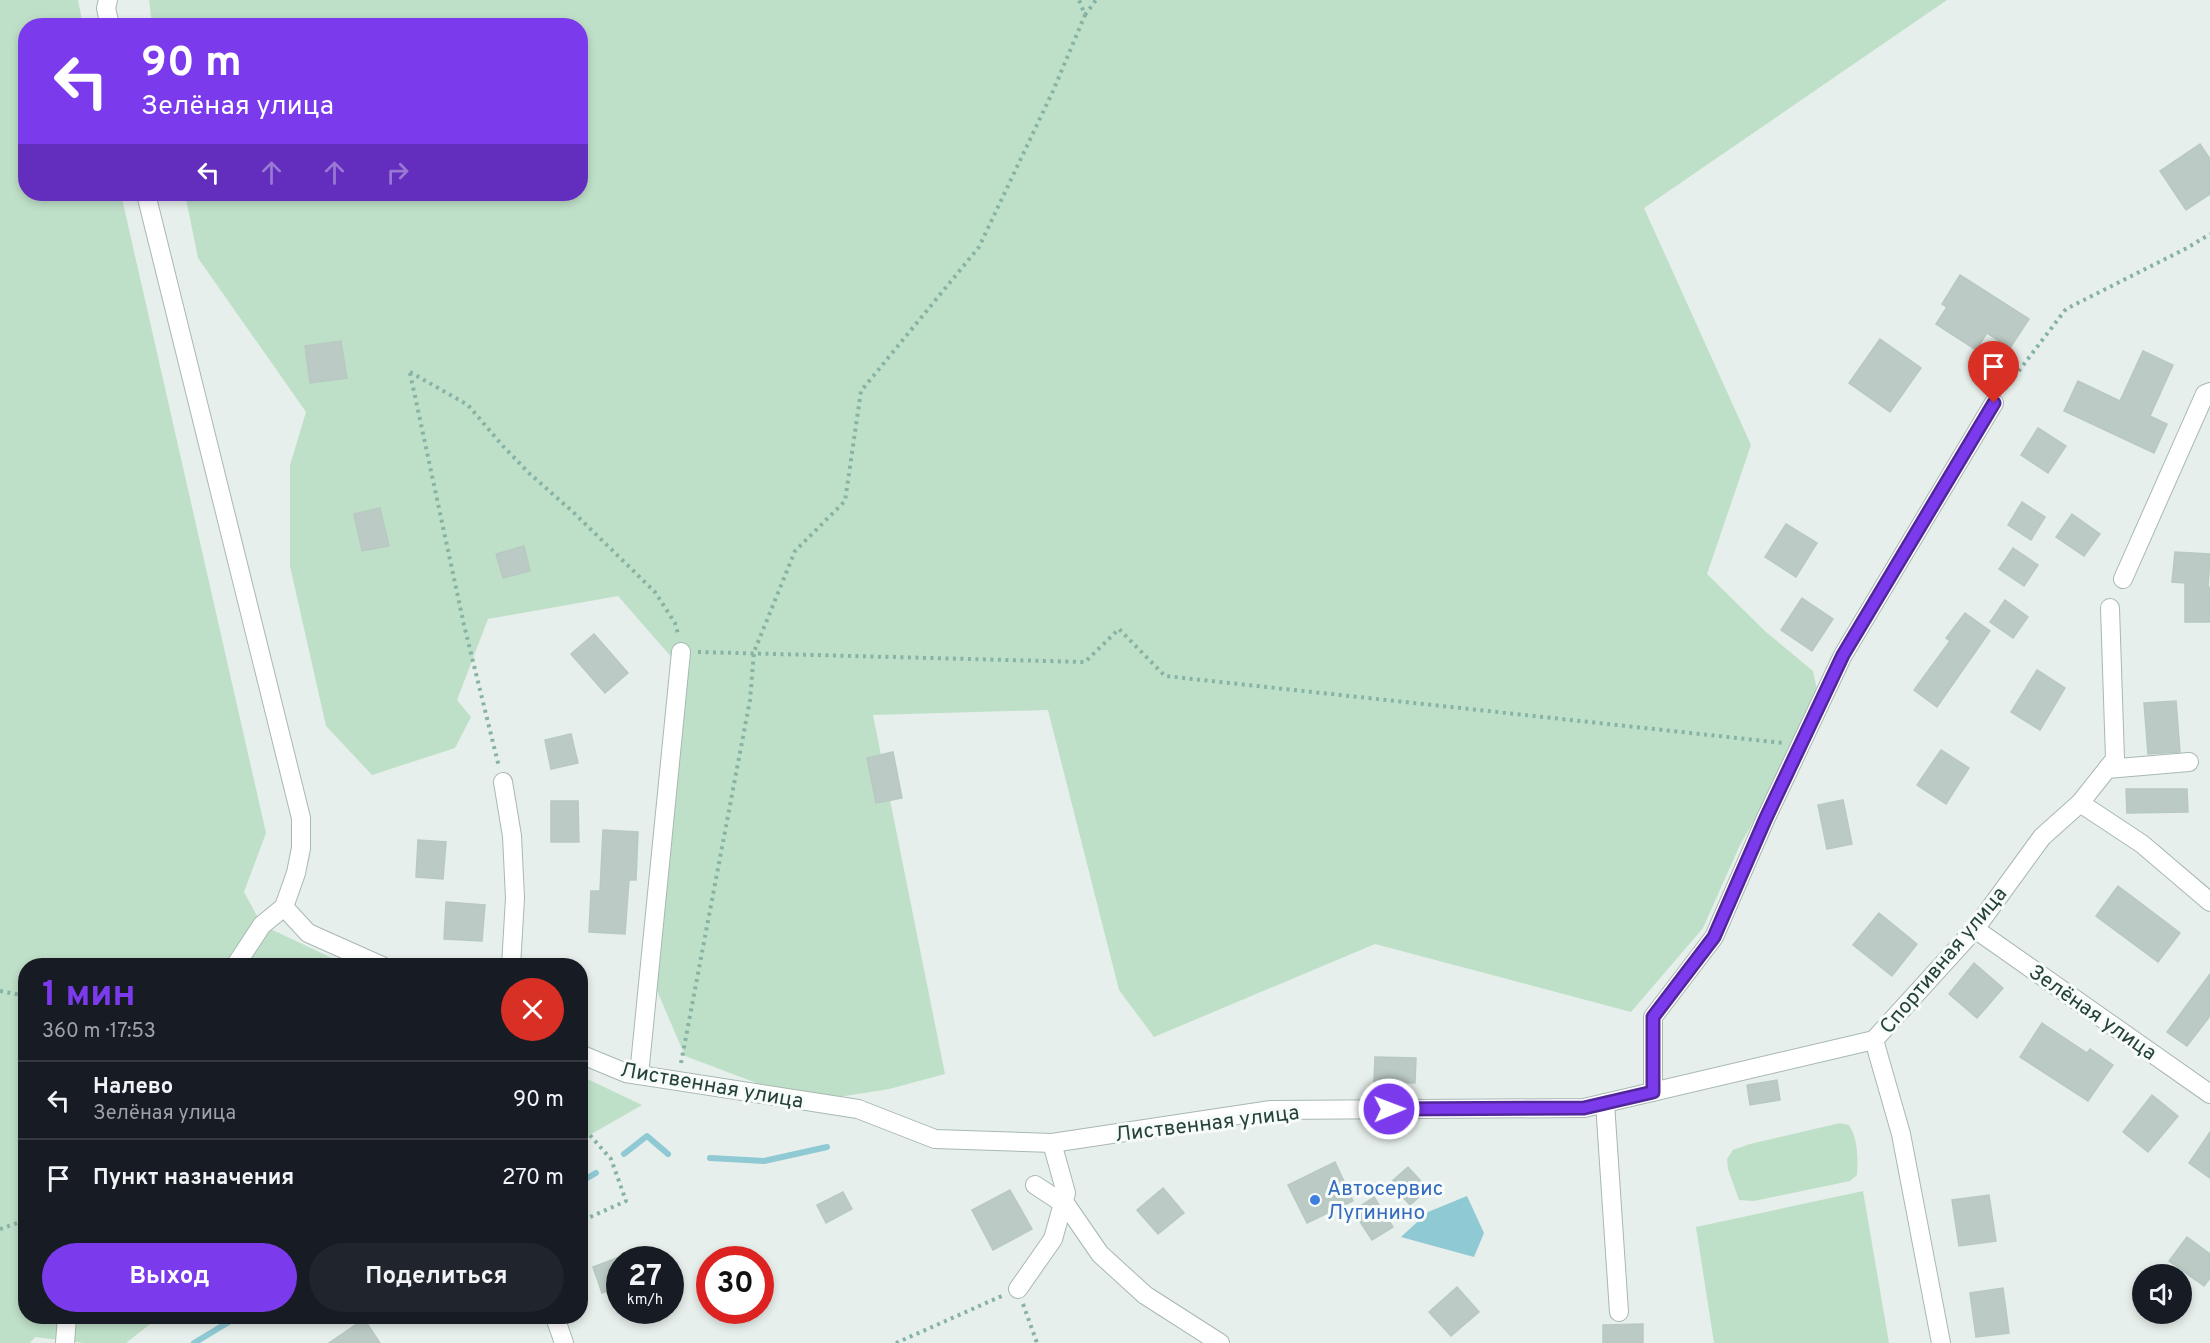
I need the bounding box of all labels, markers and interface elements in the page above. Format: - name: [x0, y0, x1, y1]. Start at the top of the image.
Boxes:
- text: 90 m: [141, 38, 242, 91]
- icon: left: [42, 42, 120, 120]
- text: Зелёная улица: [141, 90, 334, 124]
- icon: left: [192, 156, 225, 189]
- icon: ahead: [255, 156, 288, 189]
- icon: ahead: [318, 156, 351, 189]
- icon: right: [381, 156, 414, 189]
- pin: [1968, 341, 2019, 403]
- icon: arrive: [1977, 350, 2010, 383]
- street label: Спортивная улица: [1875, 882, 2014, 1040]
- street label: Зелёная улица: [2023, 959, 2161, 1067]
- text: 1 мин: [42, 973, 136, 1019]
- button: close: [501, 978, 564, 1041]
- text: 360 m · 17:53: [42, 1019, 156, 1045]
- street label: Лиственная улица: [618, 1057, 806, 1116]
- text: Налево: [93, 1074, 173, 1101]
- position arrow: [1357, 1077, 1421, 1141]
- icon: left: [42, 1084, 75, 1117]
- text: 90 m: [513, 1087, 564, 1114]
- street label: Лиственная улица: [1113, 1100, 1301, 1149]
- text: Зелёная улица: [93, 1101, 236, 1127]
- icon: arrive: [42, 1162, 75, 1195]
- text: Пункт назначения: [93, 1165, 294, 1192]
- text: 270 m: [502, 1165, 564, 1192]
- place label: Автосервис Лугинино: [1327, 1176, 1443, 1227]
- marker: Автосервис Лугинино: [1308, 1193, 1322, 1207]
- button: Выход: [42, 1243, 297, 1312]
- button: Поделиться: [309, 1243, 564, 1312]
- speed limit sign: 30: [696, 1246, 774, 1324]
- text: 27: [628, 1259, 662, 1296]
- map controls: [2132, 1264, 2192, 1324]
- button: sound: [2132, 1264, 2192, 1324]
- text: km/h: [627, 1291, 663, 1310]

